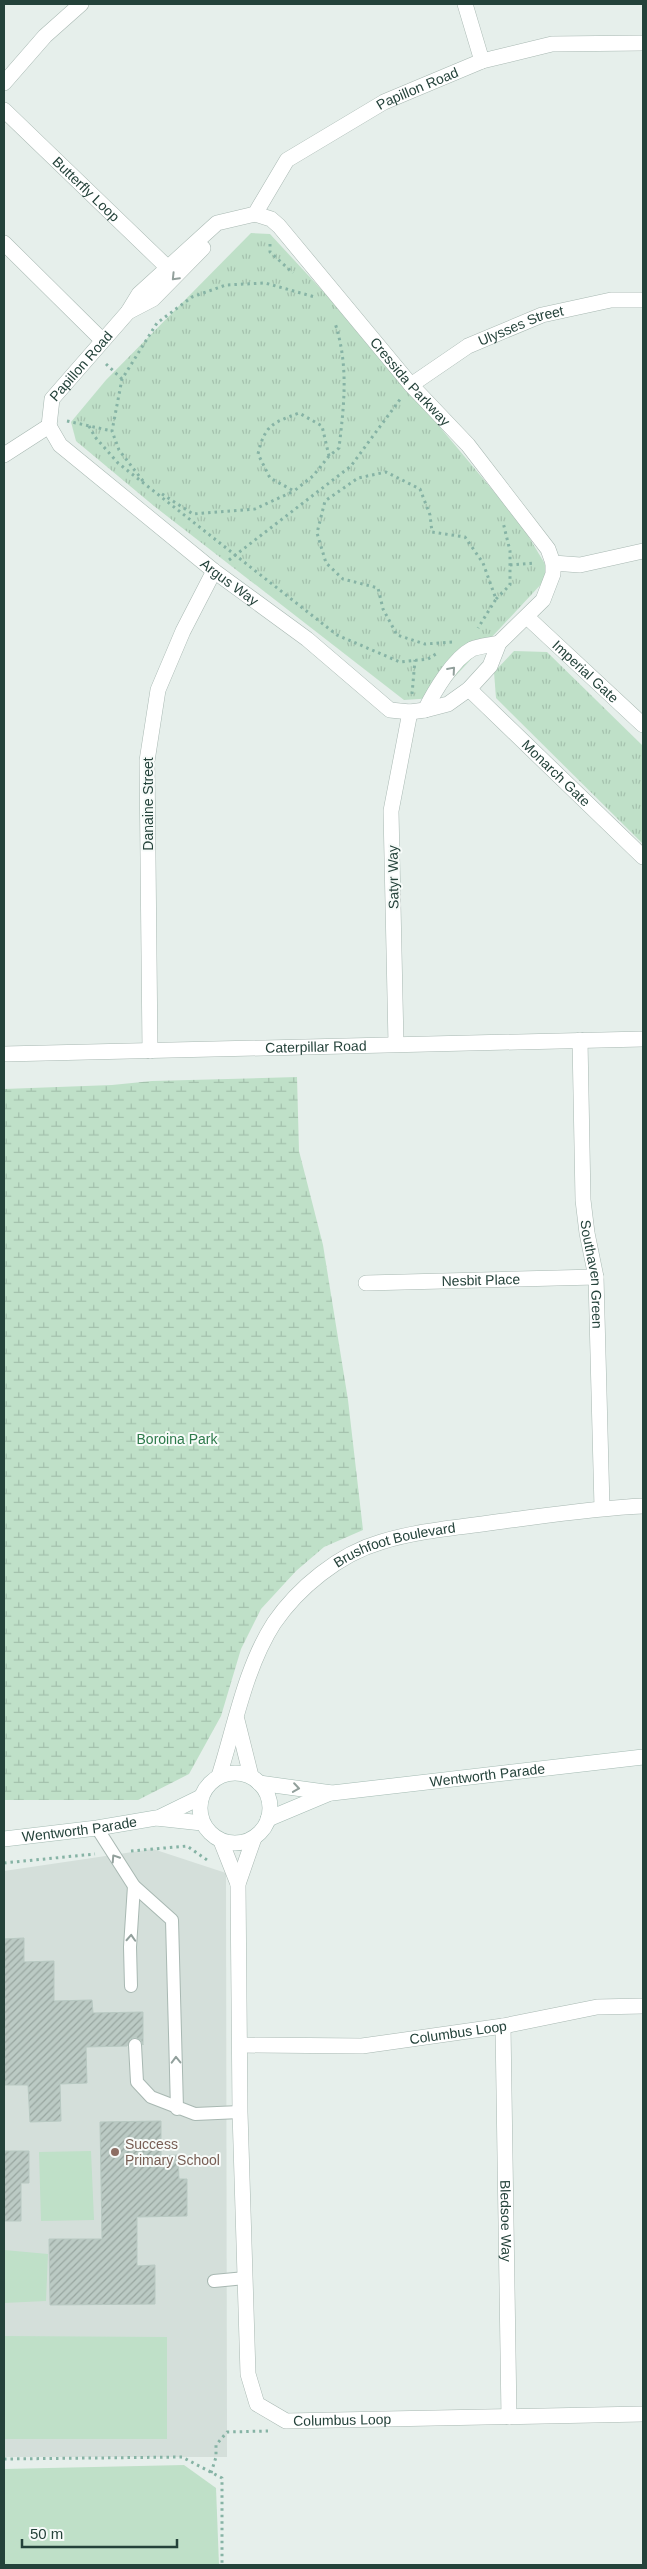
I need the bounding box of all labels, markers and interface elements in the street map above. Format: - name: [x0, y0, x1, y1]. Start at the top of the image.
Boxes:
- street label: Papillon Road: [373, 64, 460, 113]
- street label: Butterfly Loop: [49, 153, 123, 225]
- one-way arrow: [172, 271, 181, 280]
- street label: Ulysses Street: [476, 303, 565, 349]
- street label: Papillon Road: [46, 328, 116, 404]
- street label: Cressida Parkway: [367, 334, 454, 429]
- street label: Argus Way: [197, 555, 262, 609]
- street label: Imperial Gate: [549, 637, 622, 706]
- one-way arrow: [446, 667, 454, 676]
- street label: Monarch Gate: [519, 736, 594, 810]
- street label: Danaine Street: [140, 757, 156, 851]
- street label: Satyr Way: [384, 845, 402, 909]
- street label: Caterpillar Road: [265, 1037, 367, 1056]
- street label: Southaven Green: [577, 1219, 605, 1329]
- street label: Nesbit Place: [441, 1271, 521, 1289]
- park label: Boroina Park: [137, 1431, 218, 1447]
- street label: Brushfoot Boulevard: [331, 1519, 456, 1571]
- street label: Wentworth Parade: [429, 1760, 546, 1790]
- one-way arrow: [292, 1782, 300, 1793]
- street label: Wentworth Parade: [21, 1813, 138, 1845]
- one-way arrow: [112, 1854, 121, 1863]
- one-way arrow: [125, 1933, 136, 1941]
- street label: Columbus Loop: [408, 2018, 508, 2047]
- one-way arrow: [170, 2056, 181, 2064]
- place label: Success Primary School: [125, 2136, 220, 2168]
- marker: Success Primary School: [109, 2146, 121, 2158]
- street label: Bledsoe Way: [497, 2180, 515, 2262]
- street label: Columbus Loop: [293, 2411, 392, 2429]
- scale bar: [22, 2516, 178, 2548]
- text: 50 m: [30, 2525, 63, 2542]

